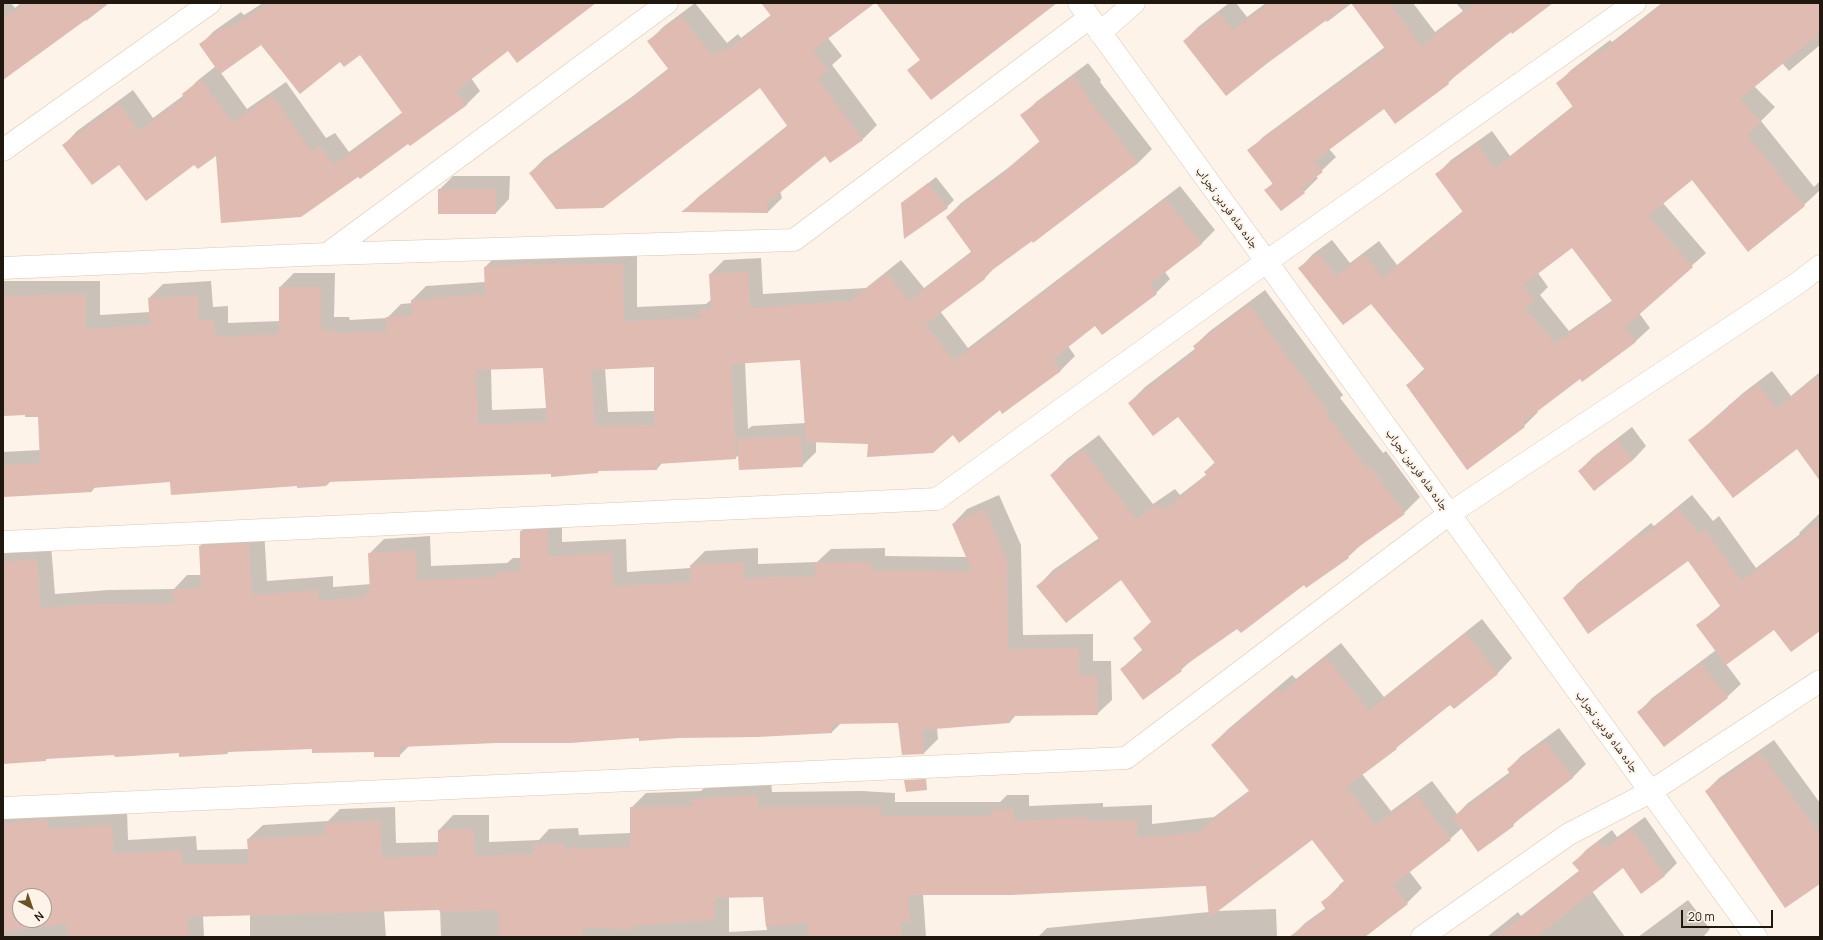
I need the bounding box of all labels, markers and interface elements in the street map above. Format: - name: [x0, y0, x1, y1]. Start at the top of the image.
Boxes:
- street label: جاده شاه فردین نجراب: [1192, 164, 1262, 252]
- street label: جاده شاه فردین نجراب: [1382, 426, 1452, 514]
- street label: جاده شاه فردین نجراب: [1572, 688, 1642, 776]
- north arrow: [12, 888, 52, 928]
- scale bar: [1683, 902, 1775, 928]
- text: 20 m: [1688, 908, 1715, 925]
- text: N: [32, 909, 47, 925]

